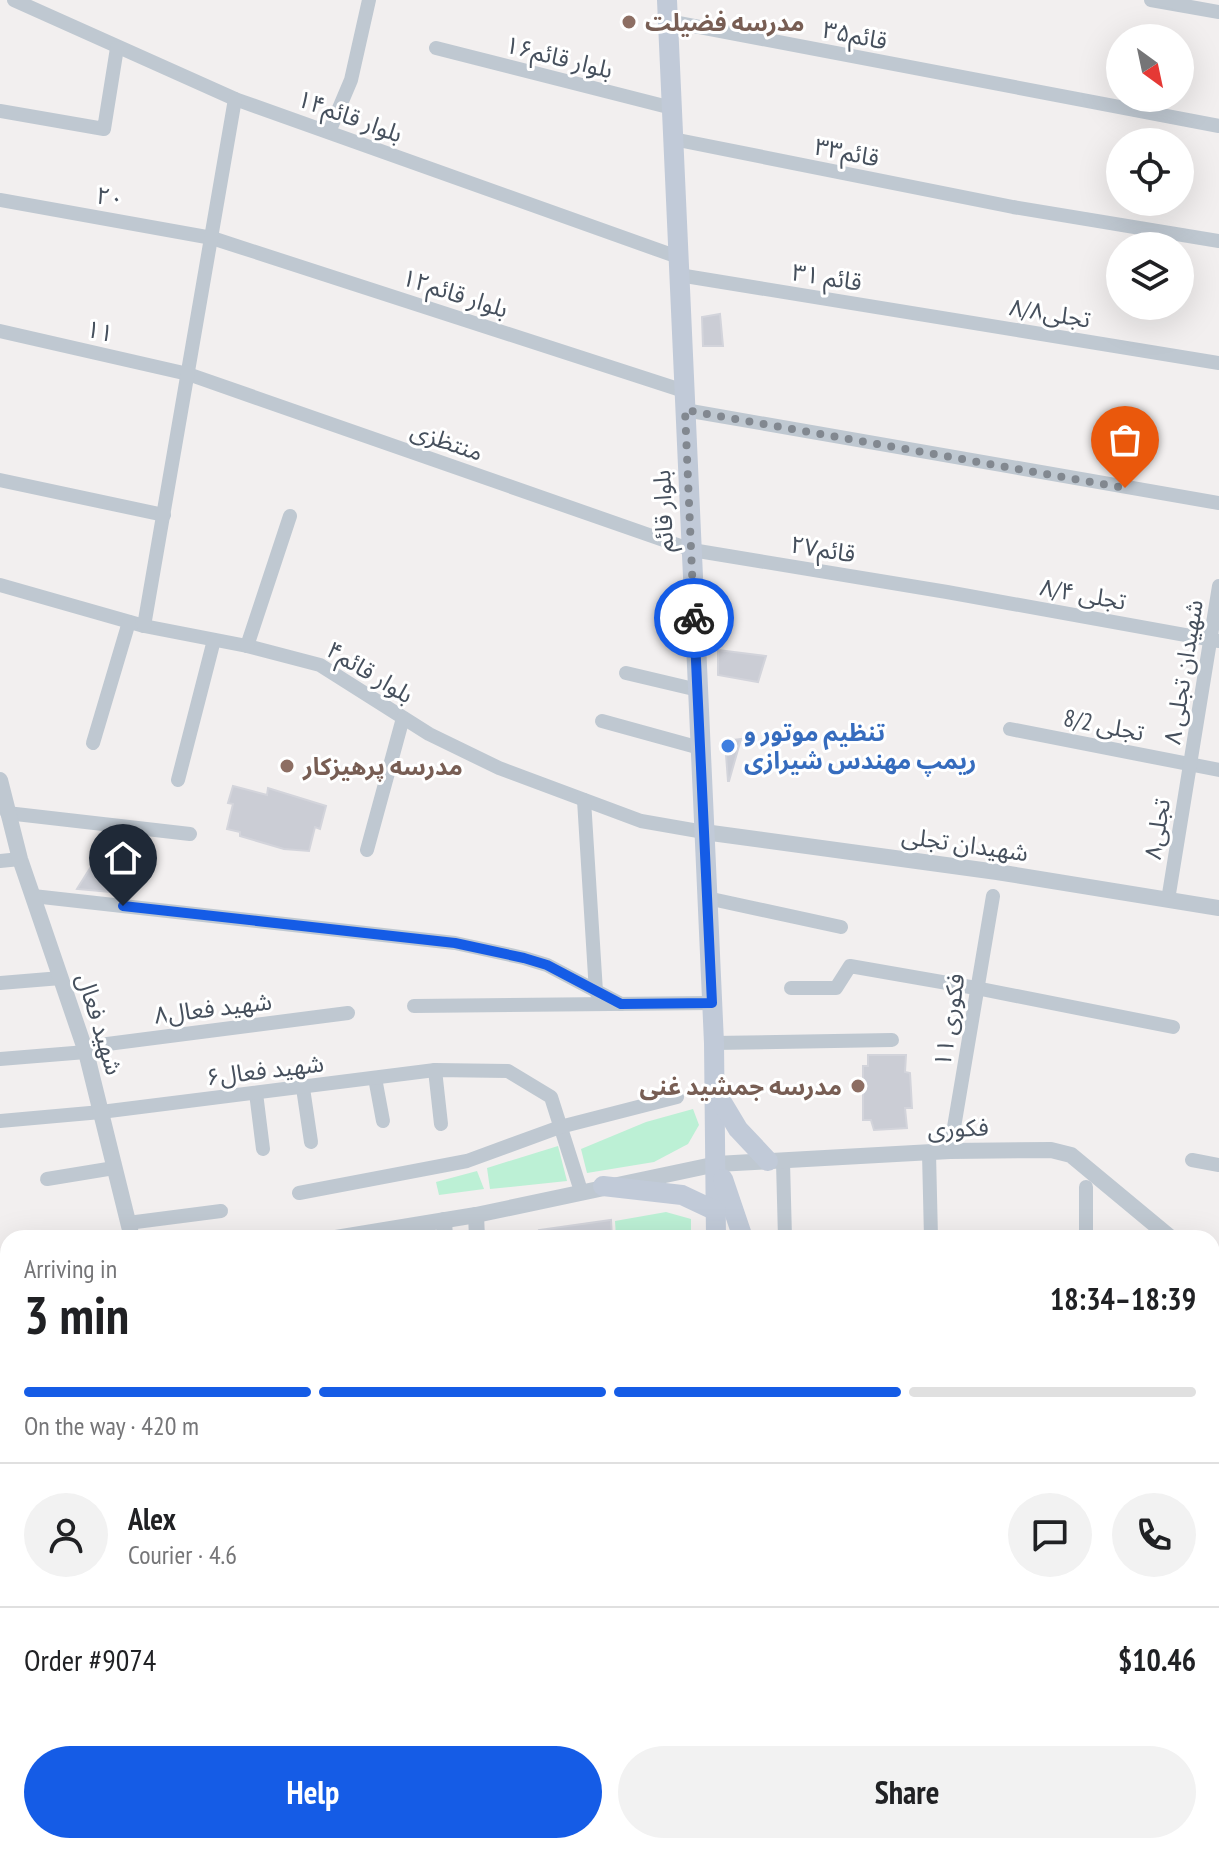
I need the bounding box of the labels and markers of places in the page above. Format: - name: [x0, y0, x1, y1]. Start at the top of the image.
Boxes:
- place label: مدرسه فضیلت: [645, 7, 805, 38]
- marker: مدرسه فضیلت: [620, 13, 638, 31]
- pin: [1091, 406, 1159, 488]
- place label: تنظیم موتور و ریمپ مهندس شیرازی: [744, 717, 976, 777]
- marker: تنظیم موتور و ریمپ مهندس شیرازی: [719, 737, 737, 755]
- place label: مدرسه پرهیزکار: [302, 751, 463, 782]
- marker: مدرسه پرهیزکار: [278, 757, 296, 775]
- pin: [89, 824, 157, 906]
- place label: مدرسه جمشید غنی: [639, 1071, 842, 1102]
- marker: مدرسه جمشید غنی: [849, 1077, 867, 1095]

